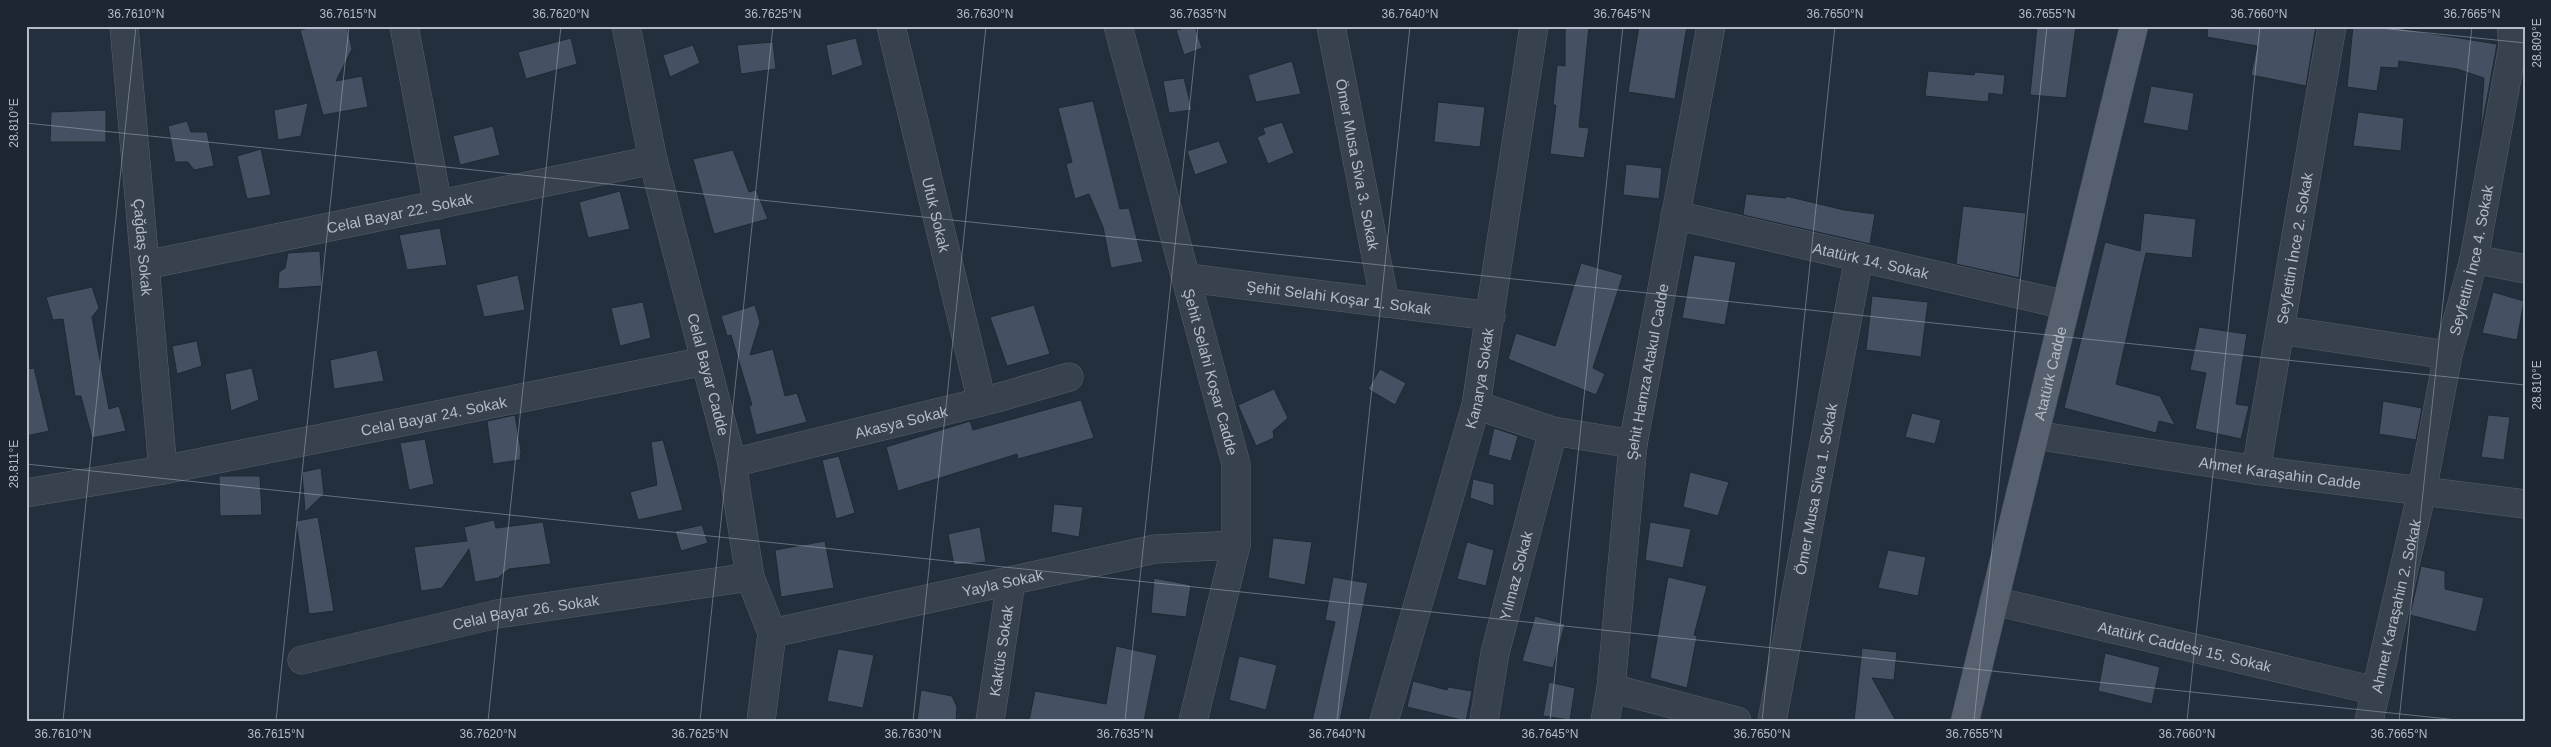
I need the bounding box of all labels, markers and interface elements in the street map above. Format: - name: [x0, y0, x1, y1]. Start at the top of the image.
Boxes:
- text: 36.7610°N: [108, 7, 164, 21]
- text: 36.7615°N: [320, 7, 376, 21]
- text: 36.7620°N: [533, 7, 589, 21]
- text: 36.7625°N: [745, 7, 801, 21]
- text: 36.7630°N: [957, 7, 1013, 21]
- text: 36.7635°N: [1170, 7, 1226, 21]
- text: 36.7640°N: [1382, 7, 1438, 21]
- text: 36.7645°N: [1594, 7, 1650, 21]
- text: 36.7650°N: [1807, 7, 1863, 21]
- text: 36.7655°N: [2019, 7, 2075, 21]
- text: 36.7660°N: [2231, 7, 2287, 21]
- text: 36.7665°N: [2444, 7, 2500, 21]
- text: 28.809°E: [2530, 18, 2544, 68]
- street label: Ömer Musa Siva 3. Sokak: [1333, 77, 1383, 252]
- text: 28.810°E: [7, 98, 21, 148]
- street label: Seyfettin İnce 2. Sokak: [2273, 171, 2315, 325]
- street label: Ufuk Sokak: [919, 175, 954, 254]
- street label: Seyfettin İnce 4. Sokak: [2445, 183, 2496, 337]
- street label: Celal Bayar 22. Sokak: [325, 189, 475, 236]
- street label: Çağdaş Sokak: [131, 198, 156, 297]
- street label: Atatürk 14. Sokak: [1811, 239, 1931, 282]
- street label: Şehit Selahi Koşar 1. Sokak: [1245, 277, 1433, 317]
- street label: Şehit Hamza Atakul Cadde: [1623, 282, 1671, 461]
- street label: Şehit Selahi Koşar Cadde: [1181, 286, 1242, 457]
- street label: Celal Bayar Cadde: [685, 311, 733, 437]
- street label: Atatürk Cadde: [2030, 325, 2069, 422]
- street label: Kanarya Sokak: [1461, 326, 1496, 430]
- text: 28.810°E: [2530, 360, 2544, 410]
- street label: Celal Bayar 24. Sokak: [359, 392, 509, 439]
- street label: Ömer Musa Siva 1. Sokak: [1791, 401, 1840, 576]
- street label: Akasya Sokak: [853, 402, 950, 441]
- text: 28.811°E: [7, 440, 21, 488]
- street label: Ahmet Karaşahin Cadde: [2198, 453, 2362, 492]
- street label: Ahmet Karaşahin 2. Sokak: [2367, 517, 2424, 694]
- street label: Yılmaz Sokak: [1495, 528, 1535, 622]
- street label: Yayla Sokak: [960, 565, 1045, 600]
- street label: Celal Bayar 26. Sokak: [451, 591, 601, 633]
- street label: Kaktüs Sokak: [985, 604, 1016, 697]
- street label: Atatürk Caddesi 15. Sokak: [2096, 617, 2274, 675]
- text: 36.7610°N: [35, 727, 91, 741]
- text: 36.7615°N: [248, 727, 304, 741]
- text: 36.7620°N: [460, 727, 516, 741]
- text: 36.7625°N: [672, 727, 728, 741]
- text: 36.7630°N: [885, 727, 941, 741]
- text: 36.7635°N: [1097, 727, 1153, 741]
- text: 36.7640°N: [1309, 727, 1365, 741]
- text: 36.7645°N: [1522, 727, 1578, 741]
- text: 36.7650°N: [1734, 727, 1790, 741]
- text: 36.7655°N: [1946, 727, 2002, 741]
- text: 36.7660°N: [2159, 727, 2215, 741]
- text: 36.7665°N: [2371, 727, 2427, 741]

